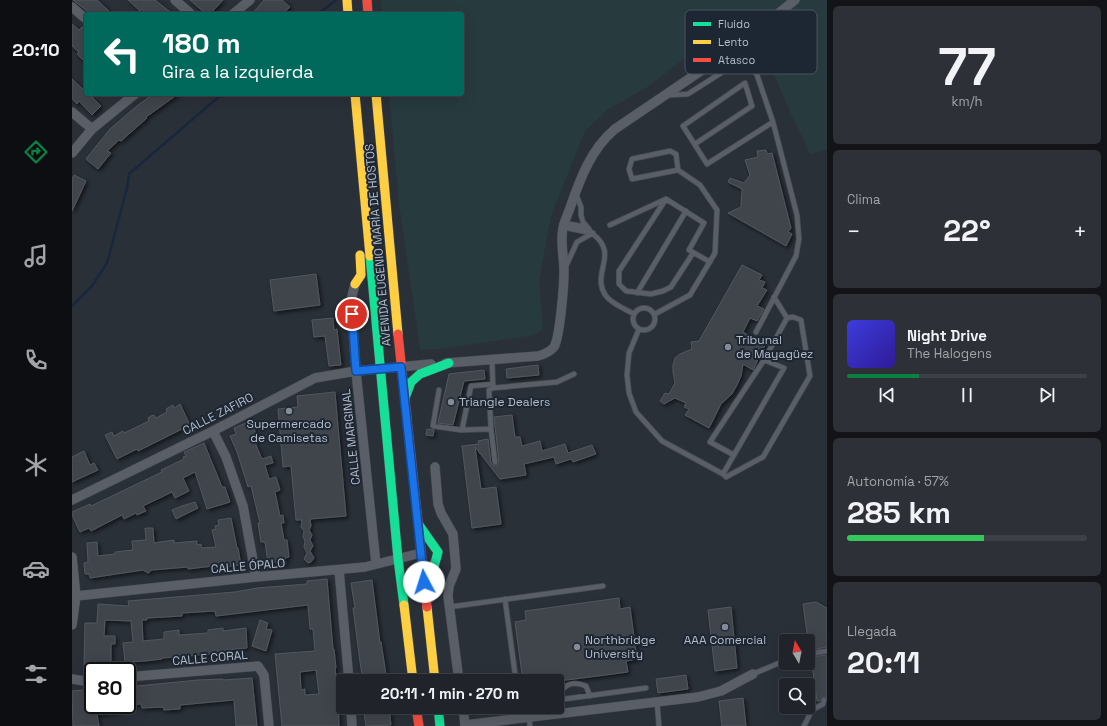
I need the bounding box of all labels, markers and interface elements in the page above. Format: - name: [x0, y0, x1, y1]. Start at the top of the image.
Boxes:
- legend: [685, 10, 817, 74]
- text: Fluido: [718, 17, 750, 31]
- text: 180 m: [162, 25, 241, 61]
- icon: left: [96, 28, 148, 80]
- text: 77: [938, 34, 996, 100]
- text: Lento: [718, 35, 749, 49]
- text: 20:10: [12, 38, 60, 61]
- text: Atasco: [718, 53, 755, 67]
- text: Gira a la izquierda: [162, 60, 314, 83]
- text: km/h: [952, 93, 982, 110]
- icon: directions: [22, 138, 50, 166]
- street label: AVENIDA EUGENIO MARÍA DE HOSTOS: [361, 143, 395, 347]
- text: Clima: [847, 191, 880, 208]
- text: 22°: [943, 211, 991, 250]
- text: −: [847, 217, 861, 245]
- text: +: [1073, 217, 1087, 245]
- icon: music: [22, 242, 50, 270]
- pin: [335, 297, 369, 331]
- icon: arrive: [341, 303, 363, 325]
- text: Night Drive: [907, 326, 987, 345]
- place label: Tribunal de Mayagüez: [736, 332, 813, 362]
- marker: Tribunal de Mayagüez: [723, 342, 733, 352]
- text: The Halogens: [907, 345, 992, 362]
- icon: phone: [22, 346, 50, 374]
- icon: previous: [876, 384, 898, 406]
- icon: pause: [956, 384, 978, 406]
- icon: next: [1036, 384, 1058, 406]
- street label: CALLE MARGINAL: [338, 388, 364, 486]
- street label: CALLE ZAFIRO: [180, 389, 256, 439]
- place label: Triangle Dealers: [459, 394, 550, 410]
- marker: Triangle Dealers: [446, 397, 456, 407]
- marker: Supermercado de Camisetas: [284, 406, 294, 416]
- place label: Supermercado de Camisetas: [247, 416, 331, 446]
- icon: climate: [22, 451, 50, 479]
- text: Autonomía · 57%: [847, 473, 949, 490]
- text: 285 km: [847, 493, 951, 532]
- icon: car: [22, 555, 50, 583]
- street label: CALLE ÓPALO: [210, 555, 286, 577]
- position arrow: [403, 561, 445, 603]
- marker: AAA Comercial: [720, 622, 730, 632]
- text: Llegada: [847, 623, 896, 640]
- place label: Northbridge University: [585, 632, 656, 662]
- place label: AAA Comercial: [684, 632, 766, 648]
- north arrow: [779, 634, 815, 670]
- map controls: [779, 634, 815, 714]
- marker: Northbridge University: [572, 642, 582, 652]
- text: 20:11: [847, 643, 920, 682]
- street label: CALLE CORAL: [172, 647, 249, 669]
- icon: filters: [22, 660, 50, 688]
- speed limit sign: 80: [84, 662, 136, 714]
- button: search: [779, 678, 815, 714]
- text: 20:11 · 1 min · 270 m: [381, 684, 519, 703]

